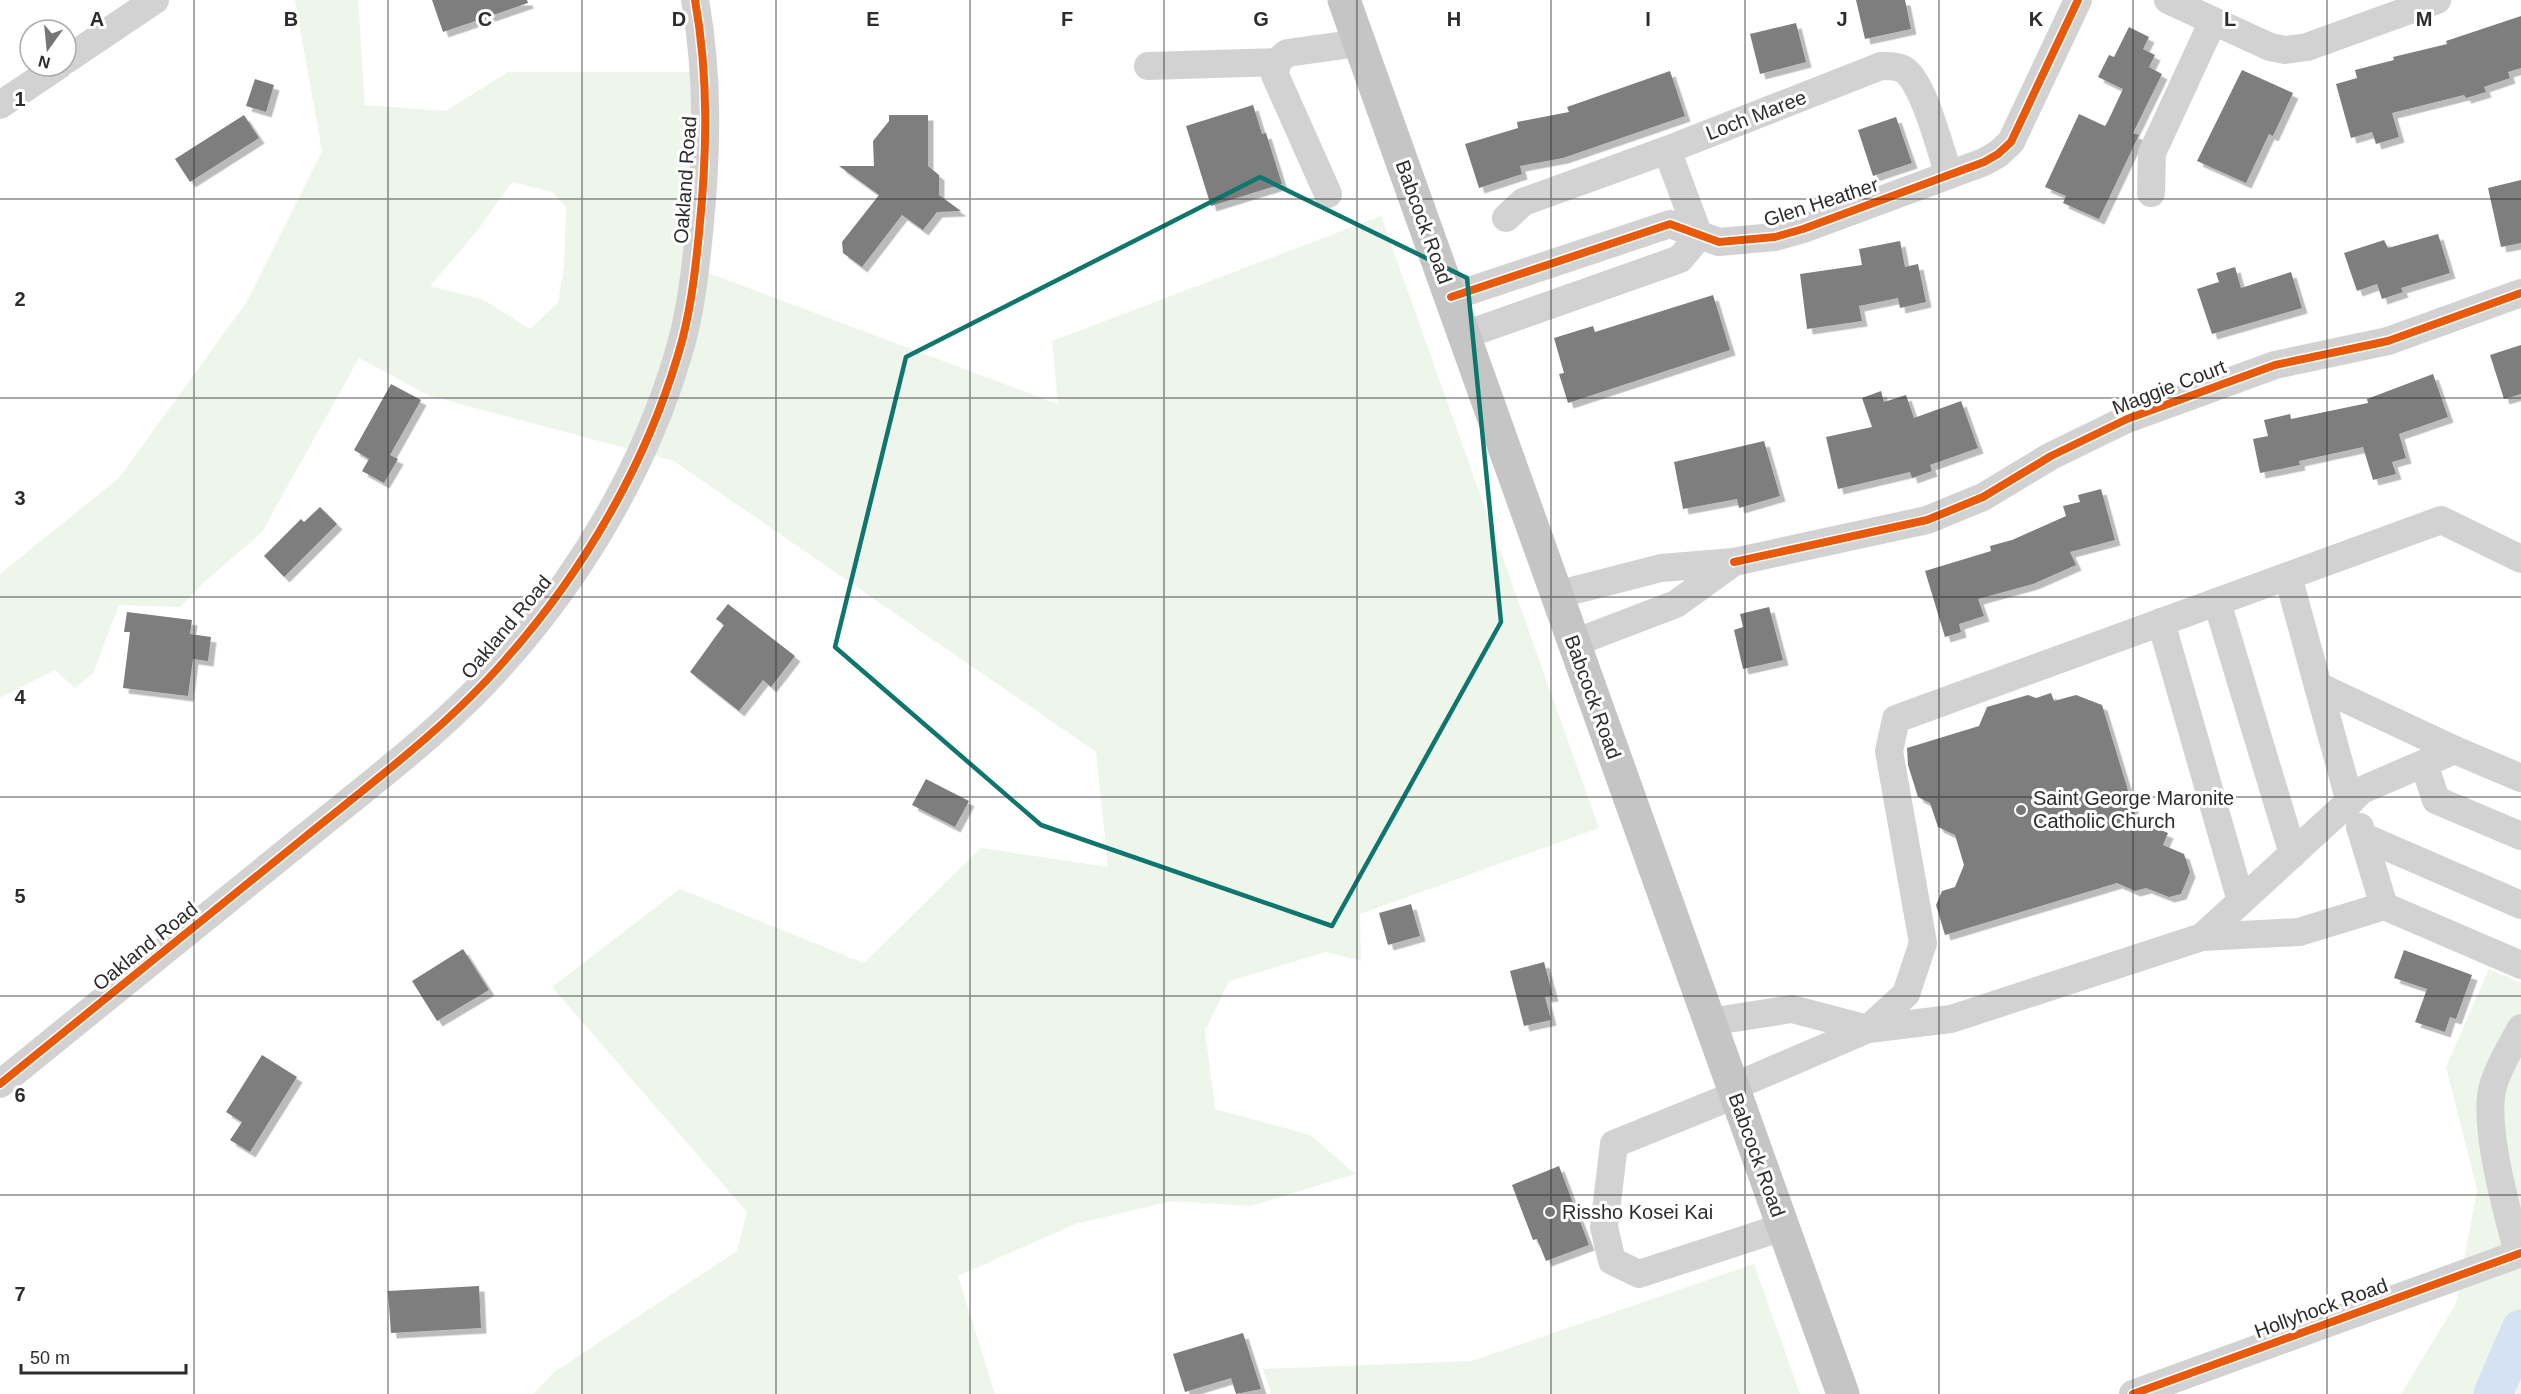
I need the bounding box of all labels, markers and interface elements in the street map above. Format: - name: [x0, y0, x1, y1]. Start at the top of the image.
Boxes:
- text: A: [90, 8, 104, 30]
- text: B: [284, 8, 298, 30]
- text: C: [478, 8, 492, 30]
- text: D: [672, 8, 686, 30]
- text: E: [866, 8, 880, 30]
- text: F: [1061, 8, 1073, 30]
- text: G: [1253, 8, 1269, 30]
- text: H: [1447, 8, 1461, 30]
- text: I: [1645, 8, 1651, 30]
- text: J: [1836, 8, 1848, 30]
- text: K: [2029, 8, 2044, 30]
- text: L: [2224, 8, 2236, 30]
- text: M: [2416, 8, 2432, 30]
- north arrow: [18, 18, 78, 78]
- text: N: [36, 52, 52, 72]
- street label: Loch Maree: [1703, 86, 1809, 144]
- text: 1: [14, 88, 26, 110]
- street label: Oakland Road: [670, 115, 700, 245]
- street label: Babcock Road: [1391, 157, 1457, 287]
- street label: Glen Heather: [1761, 173, 1881, 231]
- text: 2: [14, 288, 26, 310]
- street label: Maggie Court: [2109, 355, 2229, 419]
- text: 3: [14, 487, 26, 509]
- street label: Oakland Road: [456, 571, 556, 683]
- street label: Babcock Road: [1560, 632, 1626, 762]
- text: 4: [14, 686, 26, 708]
- place label: Saint George Maronite Catholic Church: [2033, 787, 2234, 832]
- marker: Saint George Maronite Catholic Church: [2014, 803, 2028, 817]
- text: 5: [14, 885, 26, 907]
- street label: Oakland Road: [88, 897, 202, 995]
- text: 6: [14, 1084, 26, 1106]
- street label: Babcock Road: [1724, 1090, 1790, 1220]
- place label: Rissho Kosei Kai: [1562, 1201, 1713, 1223]
- marker: Rissho Kosei Kai: [1543, 1205, 1557, 1219]
- street label: Hollyhock Road: [2251, 1274, 2391, 1342]
- text: 7: [14, 1283, 26, 1305]
- scale bar: [21, 1337, 186, 1375]
- text: 50 m: [30, 1348, 70, 1368]

